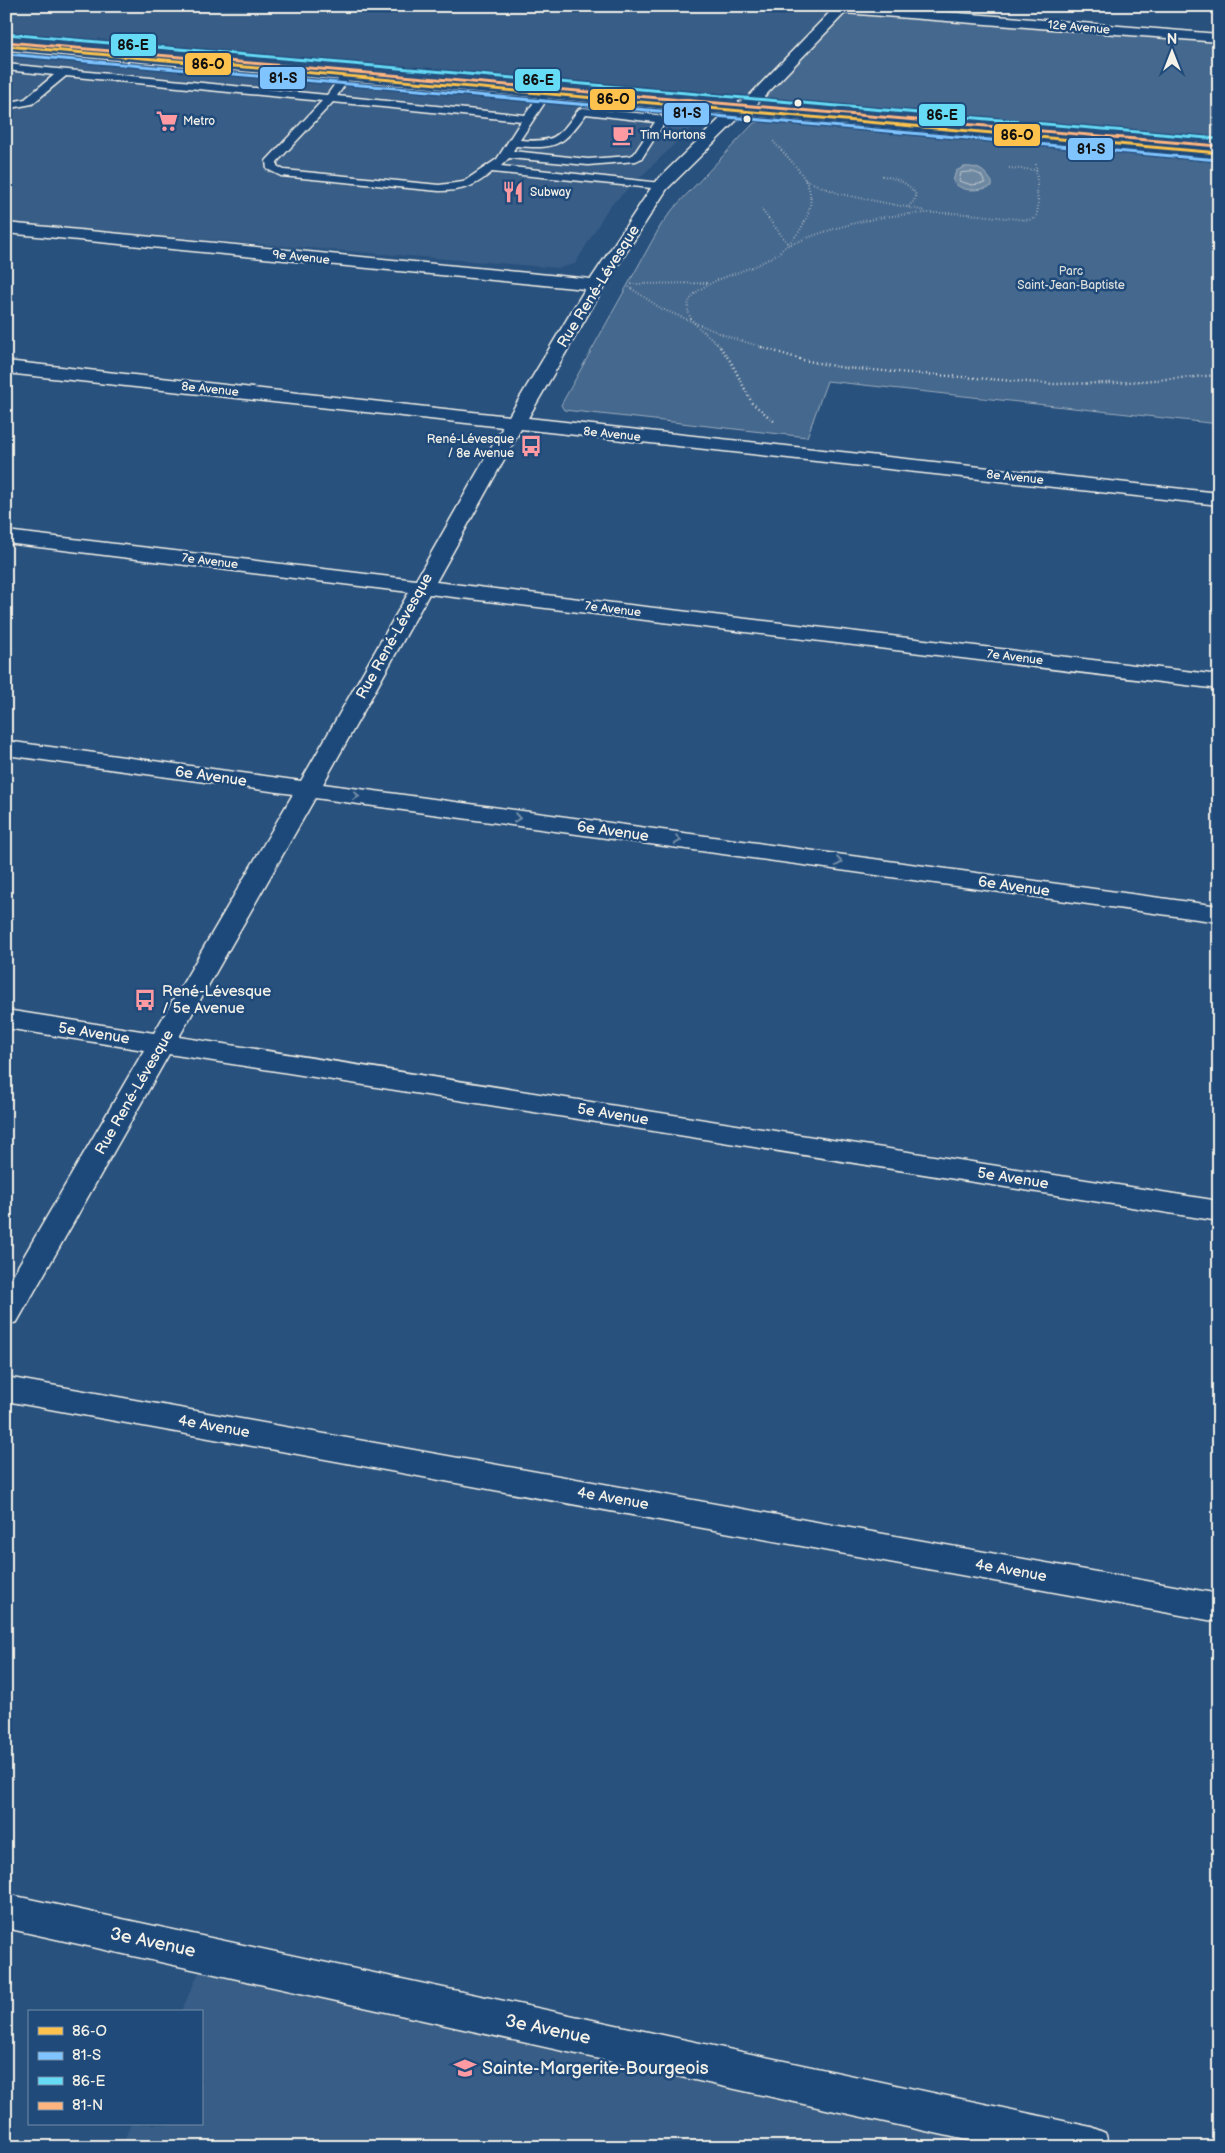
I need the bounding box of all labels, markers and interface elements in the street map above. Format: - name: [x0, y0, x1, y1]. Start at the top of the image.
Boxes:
- street label: 12e Avenue: [1047, 17, 1111, 38]
- north arrow: [1148, 28, 1198, 78]
- text: N: [1167, 31, 1177, 48]
- line badge: 86-E: [110, 33, 157, 57]
- text: 86-E: [117, 37, 149, 54]
- line badge: 86-O: [184, 52, 232, 76]
- text: 86-O: [192, 56, 224, 73]
- line badge: 81-S: [259, 66, 306, 90]
- line badge: 86-E: [514, 68, 561, 92]
- text: 81-S: [269, 70, 298, 87]
- text: 86-E: [522, 72, 554, 89]
- line badge: 86-O: [589, 88, 636, 111]
- text: 86-O: [597, 91, 629, 108]
- unlabelled marker: [793, 98, 803, 108]
- line badge: 81-S: [663, 102, 710, 126]
- line badge: 86-E: [918, 103, 966, 127]
- text: 81-S: [673, 105, 702, 122]
- text: 86-E: [926, 107, 958, 124]
- supermarket icon: Metro: [154, 108, 180, 134]
- place label: Metro: [183, 114, 215, 129]
- unlabelled marker: [742, 114, 752, 124]
- cafe icon: Tim Hortons: [610, 122, 636, 148]
- line badge: 86-O: [993, 123, 1041, 147]
- text: 86-O: [1001, 127, 1033, 144]
- place label: Tim Hortons: [640, 128, 706, 143]
- line badge: 81-S: [1067, 137, 1114, 161]
- text: 81-S: [1077, 141, 1106, 158]
- restaurant icon: Subway: [500, 179, 526, 205]
- place label: Subway: [530, 185, 571, 200]
- street label: Rue René-Lévesque: [553, 221, 644, 351]
- street label: 9e Avenue: [272, 247, 330, 268]
- park label: Parc Saint-Jean-Baptiste: [1017, 264, 1125, 293]
- street label: 8e Avenue: [181, 379, 239, 400]
- street label: 8e Avenue: [583, 424, 641, 445]
- place label: René-Lévesque / 8e Avenue: [427, 432, 514, 461]
- bus stop icon: René-Lévesque / 8e Avenue: [518, 433, 544, 459]
- street label: 8e Avenue: [986, 467, 1044, 488]
- street label: 7e Avenue: [181, 551, 239, 572]
- street label: Rue René-Lévesque: [352, 570, 437, 703]
- street label: 7e Avenue: [584, 599, 642, 620]
- street label: 7e Avenue: [986, 647, 1044, 668]
- street label: 6e Avenue: [174, 762, 248, 791]
- one-way arrow: [352, 790, 360, 801]
- one-way arrow: [513, 812, 521, 823]
- street label: 6e Avenue: [576, 817, 650, 846]
- one-way arrow: [674, 834, 682, 845]
- one-way arrow: [835, 857, 843, 867]
- street label: 6e Avenue: [977, 872, 1051, 901]
- place label: René-Lévesque / 5e Avenue: [162, 982, 271, 1018]
- bus stop icon: René-Lévesque / 5e Avenue: [132, 987, 158, 1013]
- street label: 5e Avenue: [57, 1018, 131, 1049]
- street label: Rue René-Lévesque: [91, 1026, 178, 1158]
- street label: 5e Avenue: [576, 1099, 650, 1130]
- street label: 5e Avenue: [976, 1163, 1050, 1194]
- street label: 4e Avenue: [177, 1411, 251, 1442]
- street label: 4e Avenue: [576, 1483, 650, 1514]
- street label: 4e Avenue: [974, 1555, 1048, 1586]
- street label: 3e Avenue: [108, 1923, 198, 1962]
- legend: [28, 2010, 202, 2126]
- street label: 3e Avenue: [503, 2010, 593, 2049]
- text: 86-O: [72, 2022, 107, 2041]
- text: 81-S: [72, 2046, 101, 2065]
- school or university icon: Sainte-Margerite-Bourgeois: [452, 2055, 478, 2081]
- place label: Sainte-Margerite-Bourgeois: [482, 2058, 709, 2079]
- text: 86-E: [72, 2072, 105, 2091]
- text: 81-N: [72, 2096, 103, 2115]

